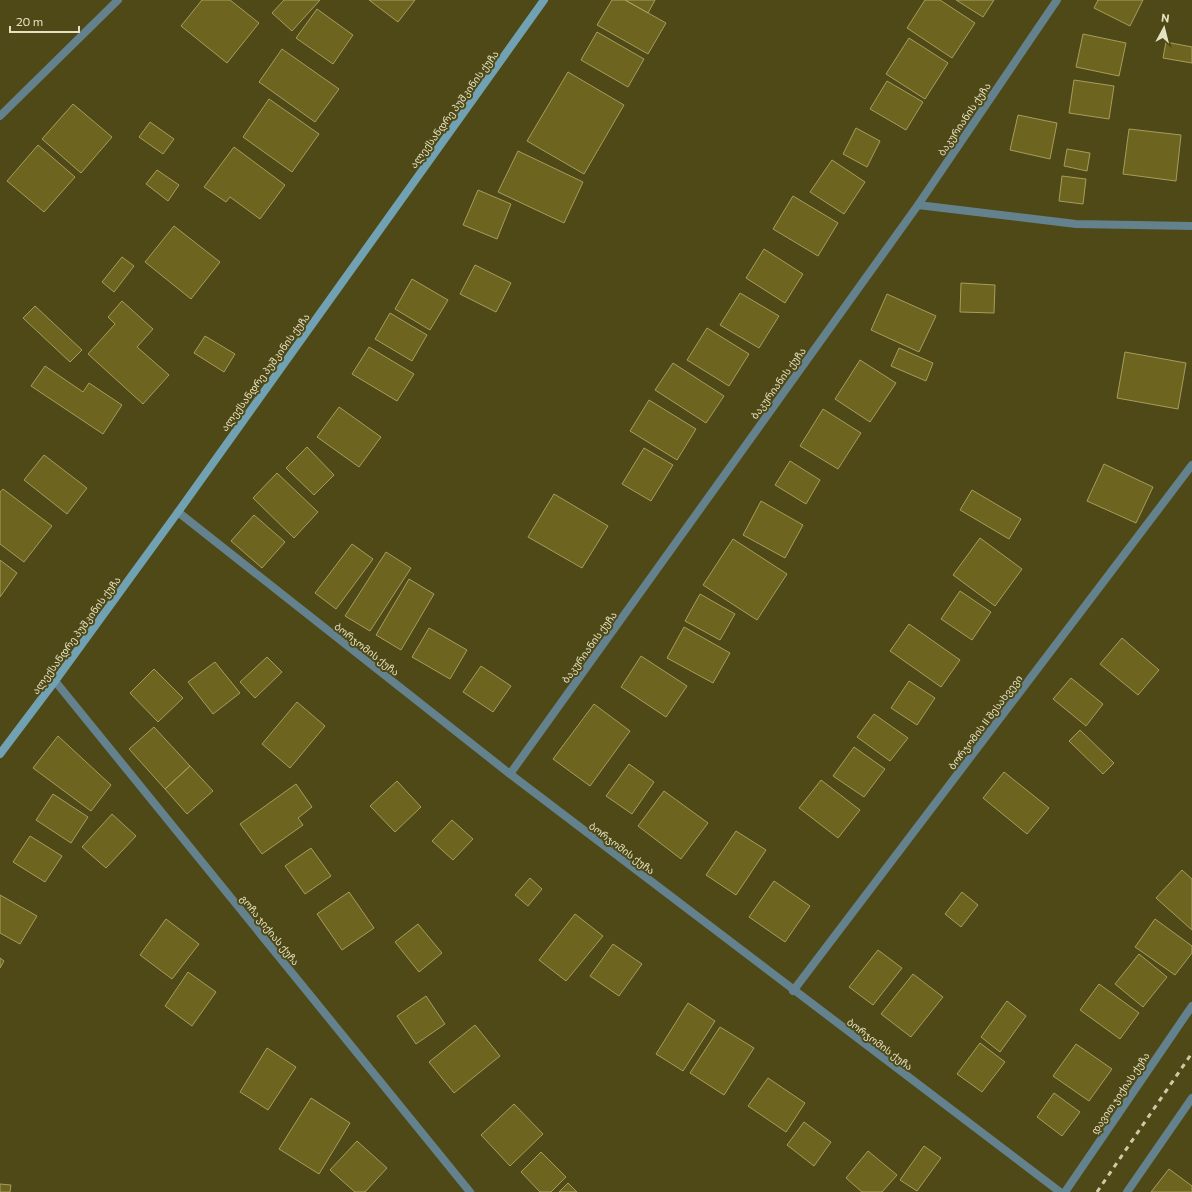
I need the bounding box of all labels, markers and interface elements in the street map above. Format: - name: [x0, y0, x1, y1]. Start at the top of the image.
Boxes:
- scale bar: [10, 8, 79, 34]
- north arrow: [1144, 8, 1184, 48]
- text: N: [1160, 11, 1170, 25]
- text: 20 m: [16, 14, 43, 28]
- street label: ალექსანდრე პუშკინის ქუჩა: [407, 48, 502, 171]
- street label: ბაკურიანის ქუჩა: [935, 80, 994, 158]
- street label: ალექსანდრე პუშკინის ქუჩა: [218, 311, 313, 434]
- street label: ბაკურიანის ქუჩა: [748, 345, 809, 422]
- street label: ალექსანდრე პუშკინის ქუჩა: [29, 574, 124, 697]
- street label: ბაკურიანის ქუჩა: [559, 609, 620, 686]
- street label: ბორჯომის ქუჩა: [332, 620, 402, 679]
- street label: ბორჯომის II შესახვევი: [946, 672, 1025, 772]
- street label: ბორჯომის ქუჩა: [586, 819, 657, 877]
- street label: გოჩა ჯიქიას ქუჩა: [237, 892, 302, 968]
- street label: ბორჯომის ქუჩა: [844, 1015, 915, 1073]
- street label: დავით ჯიქიას ქუჩა: [1088, 1050, 1153, 1137]

